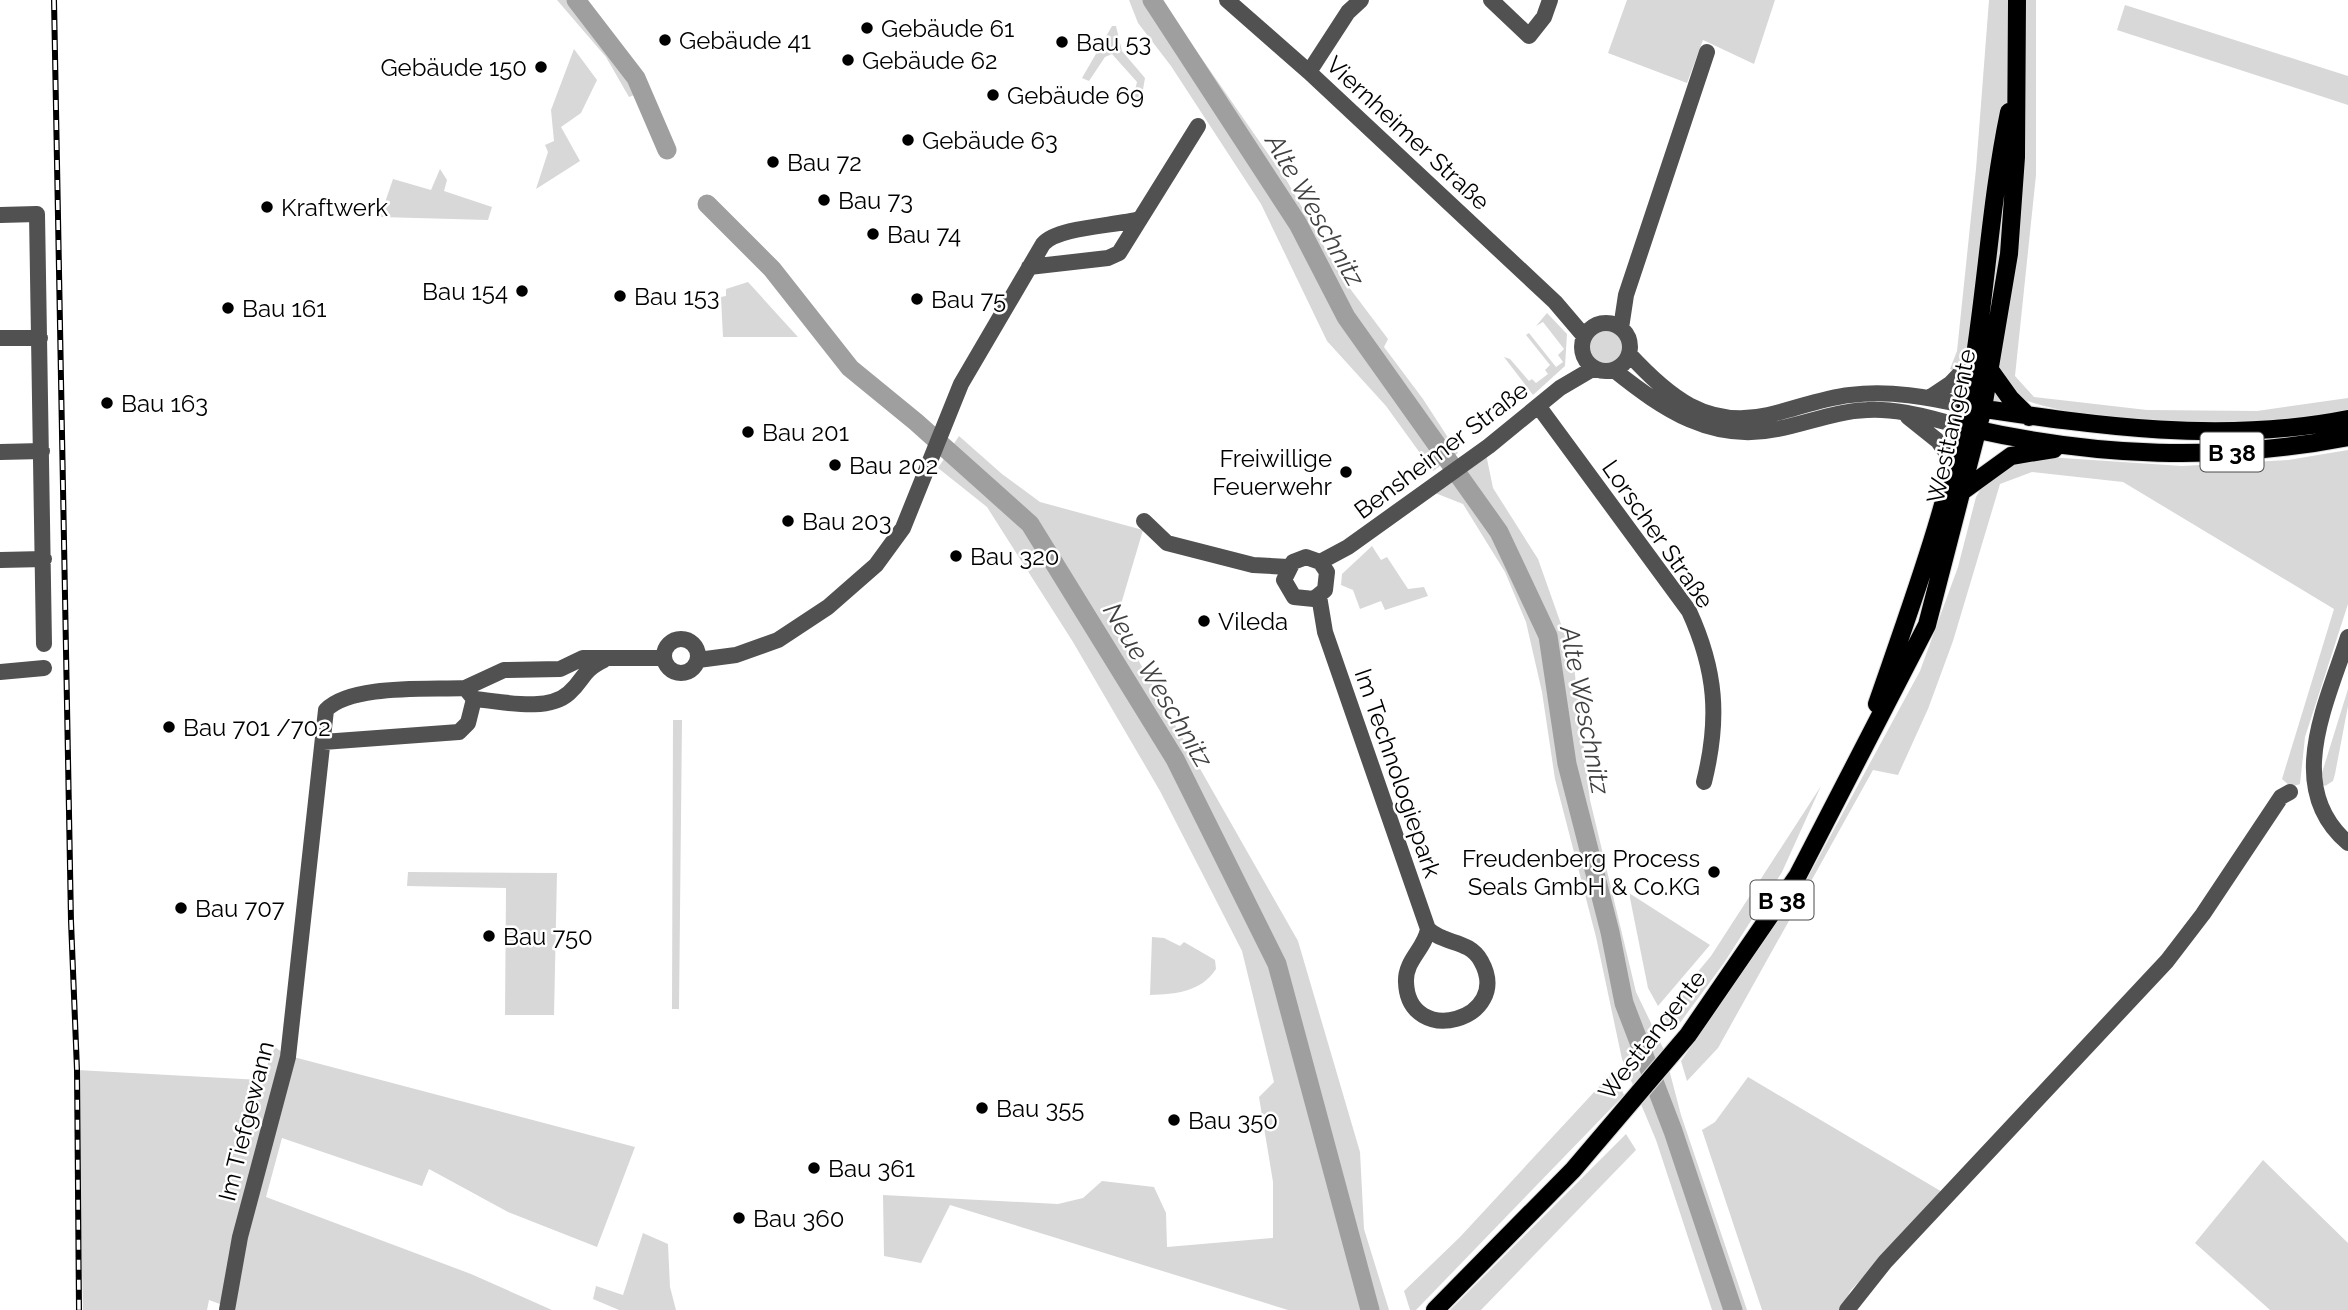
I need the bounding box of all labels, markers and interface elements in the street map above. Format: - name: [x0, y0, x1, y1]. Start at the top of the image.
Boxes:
- place label: Gebäude 61: [881, 14, 1014, 43]
- marker: Gebäude 61: [859, 20, 875, 36]
- place label: Gebäude 41: [679, 26, 811, 55]
- place label: Bau 53: [1076, 28, 1151, 57]
- marker: Gebäude 41: [657, 32, 673, 48]
- marker: Bau 53: [1054, 34, 1070, 50]
- place label: Gebäude 62: [862, 46, 998, 75]
- street label: Viernheimer Straße: [1320, 50, 1496, 216]
- marker: Gebäude 62: [840, 52, 856, 68]
- place label: Gebäude 150: [380, 53, 527, 82]
- marker: Gebäude 150: [533, 59, 549, 75]
- place label: Gebäude 69: [1007, 81, 1144, 110]
- marker: Gebäude 69: [985, 87, 1001, 103]
- place label: Gebäude 63: [922, 126, 1058, 155]
- water label: Alte Weschnitz: [1258, 127, 1371, 292]
- marker: Gebäude 63: [900, 132, 916, 148]
- place label: Bau 72: [787, 148, 862, 177]
- marker: Bau 72: [765, 154, 781, 170]
- place label: Bau 73: [838, 186, 913, 215]
- marker: Bau 73: [816, 192, 832, 208]
- place label: Kraftwerk: [281, 193, 388, 222]
- marker: Kraftwerk: [259, 199, 275, 215]
- place label: Bau 74: [887, 220, 961, 249]
- marker: Bau 74: [865, 226, 881, 242]
- place label: Bau 154: [422, 277, 508, 306]
- place label: Bau 153: [634, 282, 720, 311]
- marker: Bau 154: [514, 283, 530, 299]
- place label: Bau 75: [931, 285, 1006, 314]
- marker: Bau 153: [612, 288, 628, 304]
- marker: Bau 75: [909, 291, 925, 307]
- place label: Bau 161: [242, 294, 326, 323]
- marker: Bau 161: [220, 300, 236, 316]
- street label: Westtangente: [1920, 346, 1982, 506]
- street label: Bensheimer Straße: [1348, 375, 1534, 525]
- place label: Bau 163: [121, 389, 208, 418]
- marker: Bau 163: [99, 395, 115, 411]
- place label: Bau 201: [762, 418, 849, 447]
- marker: Bau 201: [740, 424, 756, 440]
- road number: B 38: [2200, 432, 2264, 472]
- place label: Freiwillige Feuerwehr: [1212, 444, 1333, 501]
- place label: Bau 202: [849, 451, 938, 480]
- street label: Lorscher Straße: [1596, 454, 1720, 614]
- marker: Bau 202: [827, 457, 843, 473]
- marker: Freiwillige Feuerwehr: [1338, 464, 1354, 480]
- place label: Bau 203: [802, 507, 891, 536]
- marker: Bau 203: [780, 513, 796, 529]
- place label: Bau 320: [970, 542, 1059, 571]
- marker: Bau 320: [948, 548, 964, 564]
- water label: Neue Weschnitz: [1097, 597, 1219, 773]
- place label: Vileda: [1218, 607, 1288, 636]
- marker: Vileda: [1196, 613, 1212, 629]
- water label: Alte Weschnitz: [1554, 622, 1616, 797]
- street label: Im Technologiepark: [1349, 665, 1447, 881]
- place label: Bau 701 /702: [183, 713, 331, 742]
- marker: Bau 701 /702: [161, 719, 177, 735]
- place label: Freudenberg Process Seals GmbH & Co.KG: [1462, 844, 1700, 901]
- marker: Freudenberg Process Seals GmbH & Co.KG: [1706, 864, 1722, 880]
- road number: B 38: [1750, 880, 1814, 920]
- place label: Bau 707: [195, 894, 285, 923]
- marker: Bau 707: [173, 900, 189, 916]
- place label: Bau 750: [503, 922, 593, 951]
- marker: Bau 750: [481, 928, 497, 944]
- street label: Westtangente: [1592, 964, 1712, 1106]
- street label: Im Tiefgewann: [212, 1038, 280, 1204]
- place label: Bau 355: [996, 1094, 1084, 1123]
- marker: Bau 355: [974, 1100, 990, 1116]
- place label: Bau 350: [1188, 1106, 1278, 1135]
- marker: Bau 350: [1166, 1112, 1182, 1128]
- place label: Bau 361: [828, 1154, 915, 1183]
- marker: Bau 361: [806, 1160, 822, 1176]
- place label: Bau 360: [753, 1204, 844, 1233]
- marker: Bau 360: [731, 1210, 747, 1226]

